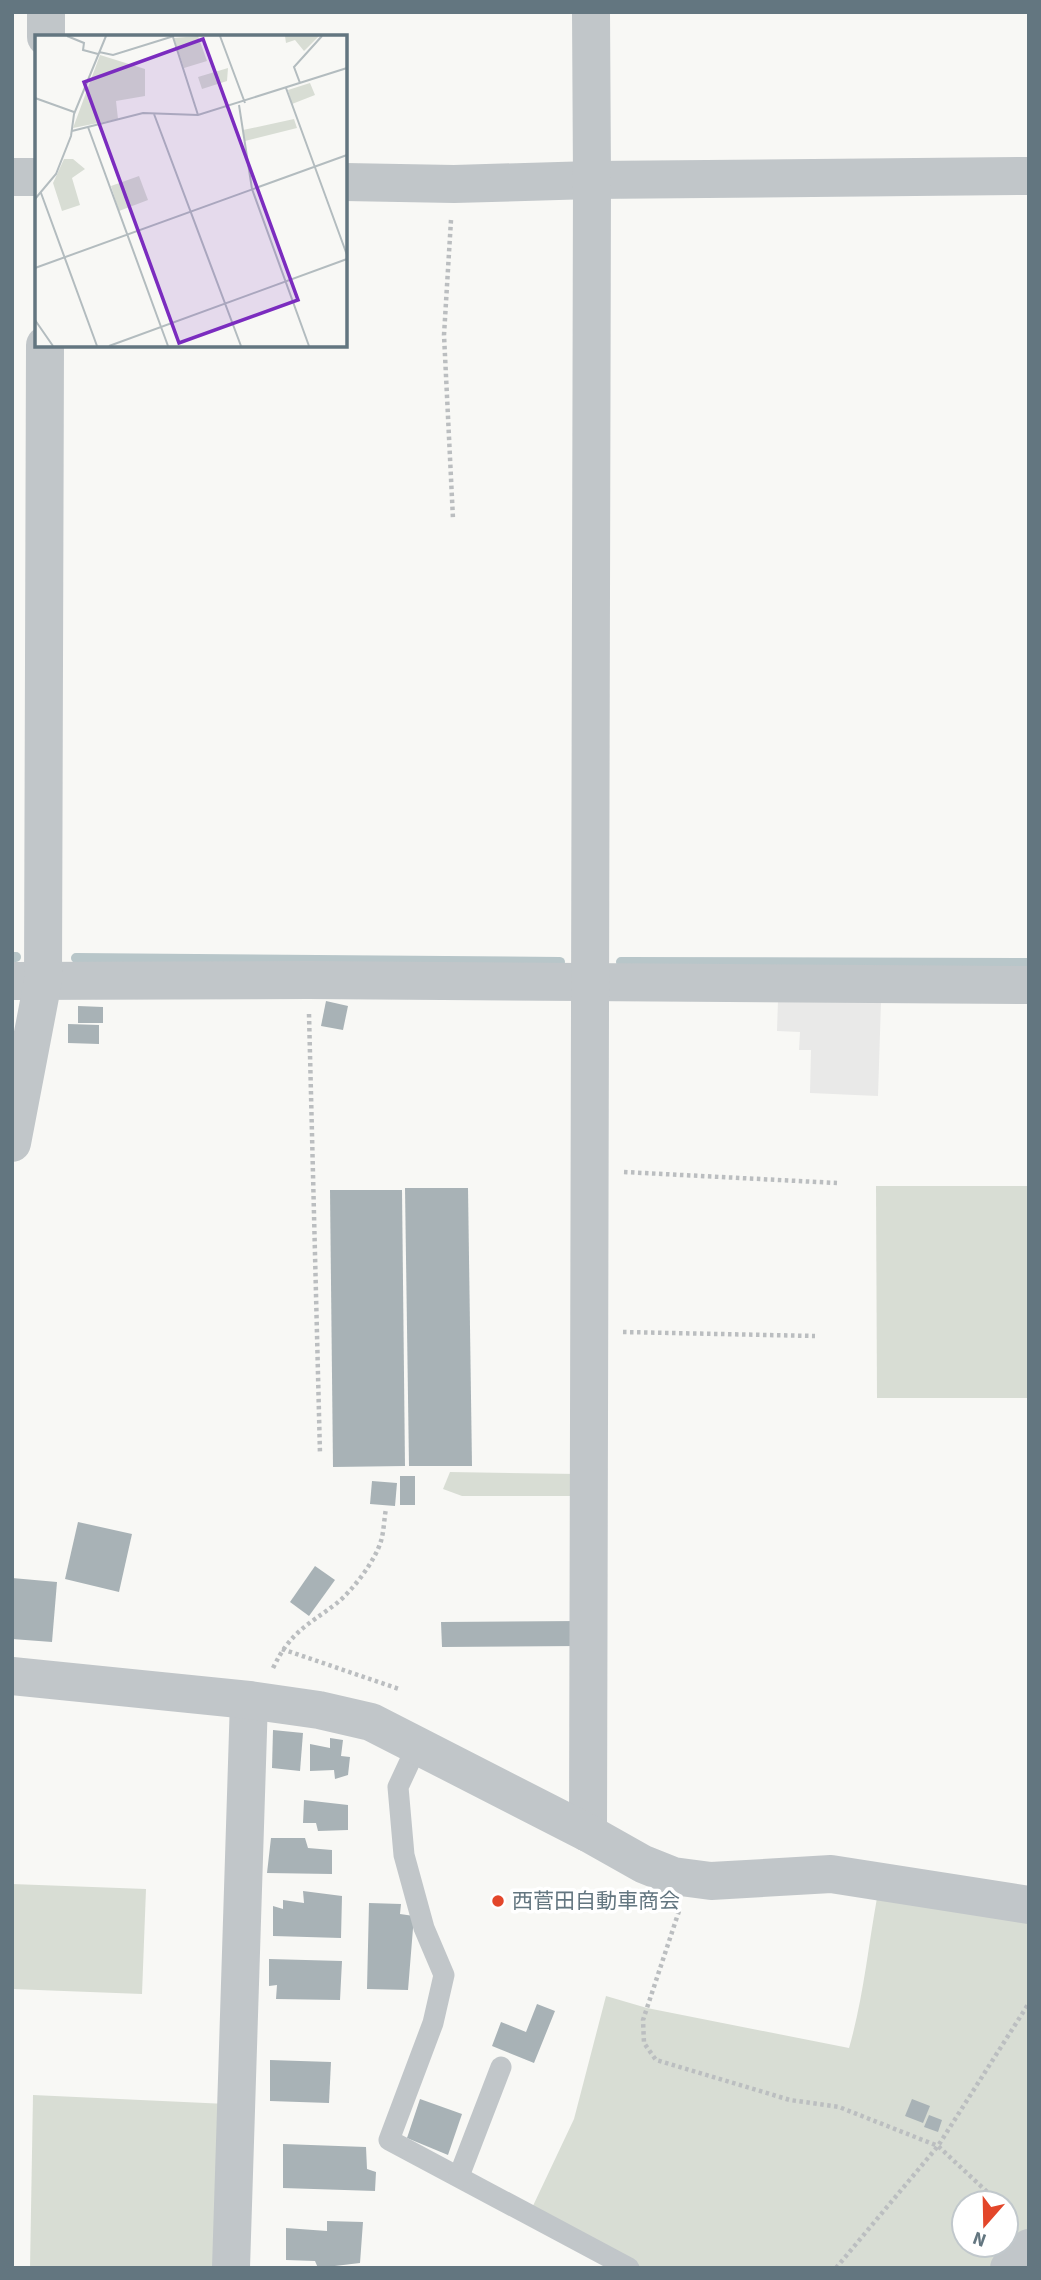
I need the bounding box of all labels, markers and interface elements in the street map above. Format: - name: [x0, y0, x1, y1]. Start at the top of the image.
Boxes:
- inset map: [35, 35, 346, 346]
- place label: 西菅田自動車商会: [512, 1886, 680, 1916]
- marker: 西菅田自動車商会: [490, 1893, 506, 1909]
- north arrow: [950, 2189, 1020, 2259]
- text: N: [969, 2224, 990, 2253]

